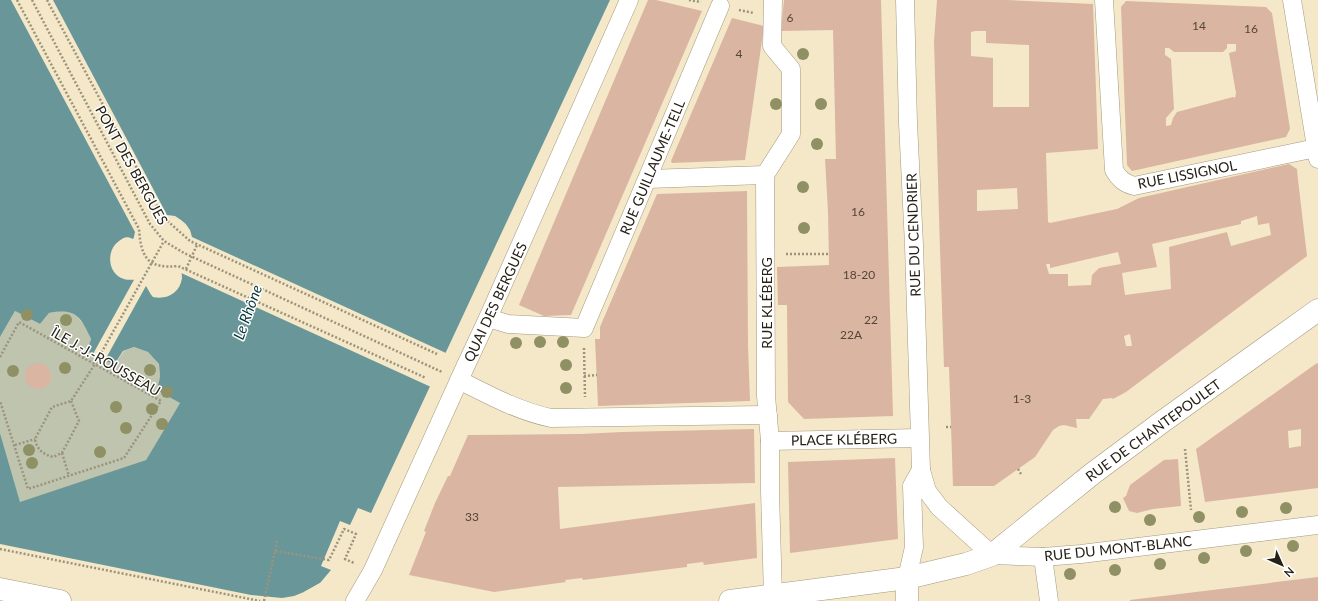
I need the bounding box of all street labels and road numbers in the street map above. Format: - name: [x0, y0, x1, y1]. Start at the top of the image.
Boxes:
- street label: RUE GUILLAUME-TELL: [616, 97, 688, 237]
- street label: PONT DES BERGUES: [92, 102, 172, 228]
- street label: RUE LISSIGNOL: [1136, 156, 1238, 192]
- street label: RUE DU CENDRIER: [902, 173, 924, 297]
- street label: QUAI DES BERGUES: [460, 239, 530, 365]
- street label: RUE KLÉBERG: [758, 257, 775, 349]
- street label: ÎLE J.-J.-ROUSSEAU: [48, 322, 164, 399]
- street label: RUE DE CHANTEPOULET: [1082, 375, 1225, 485]
- street label: PLACE KLÉBERG: [791, 430, 897, 448]
- street label: RUE DU MONT-BLANC: [1043, 532, 1193, 564]

